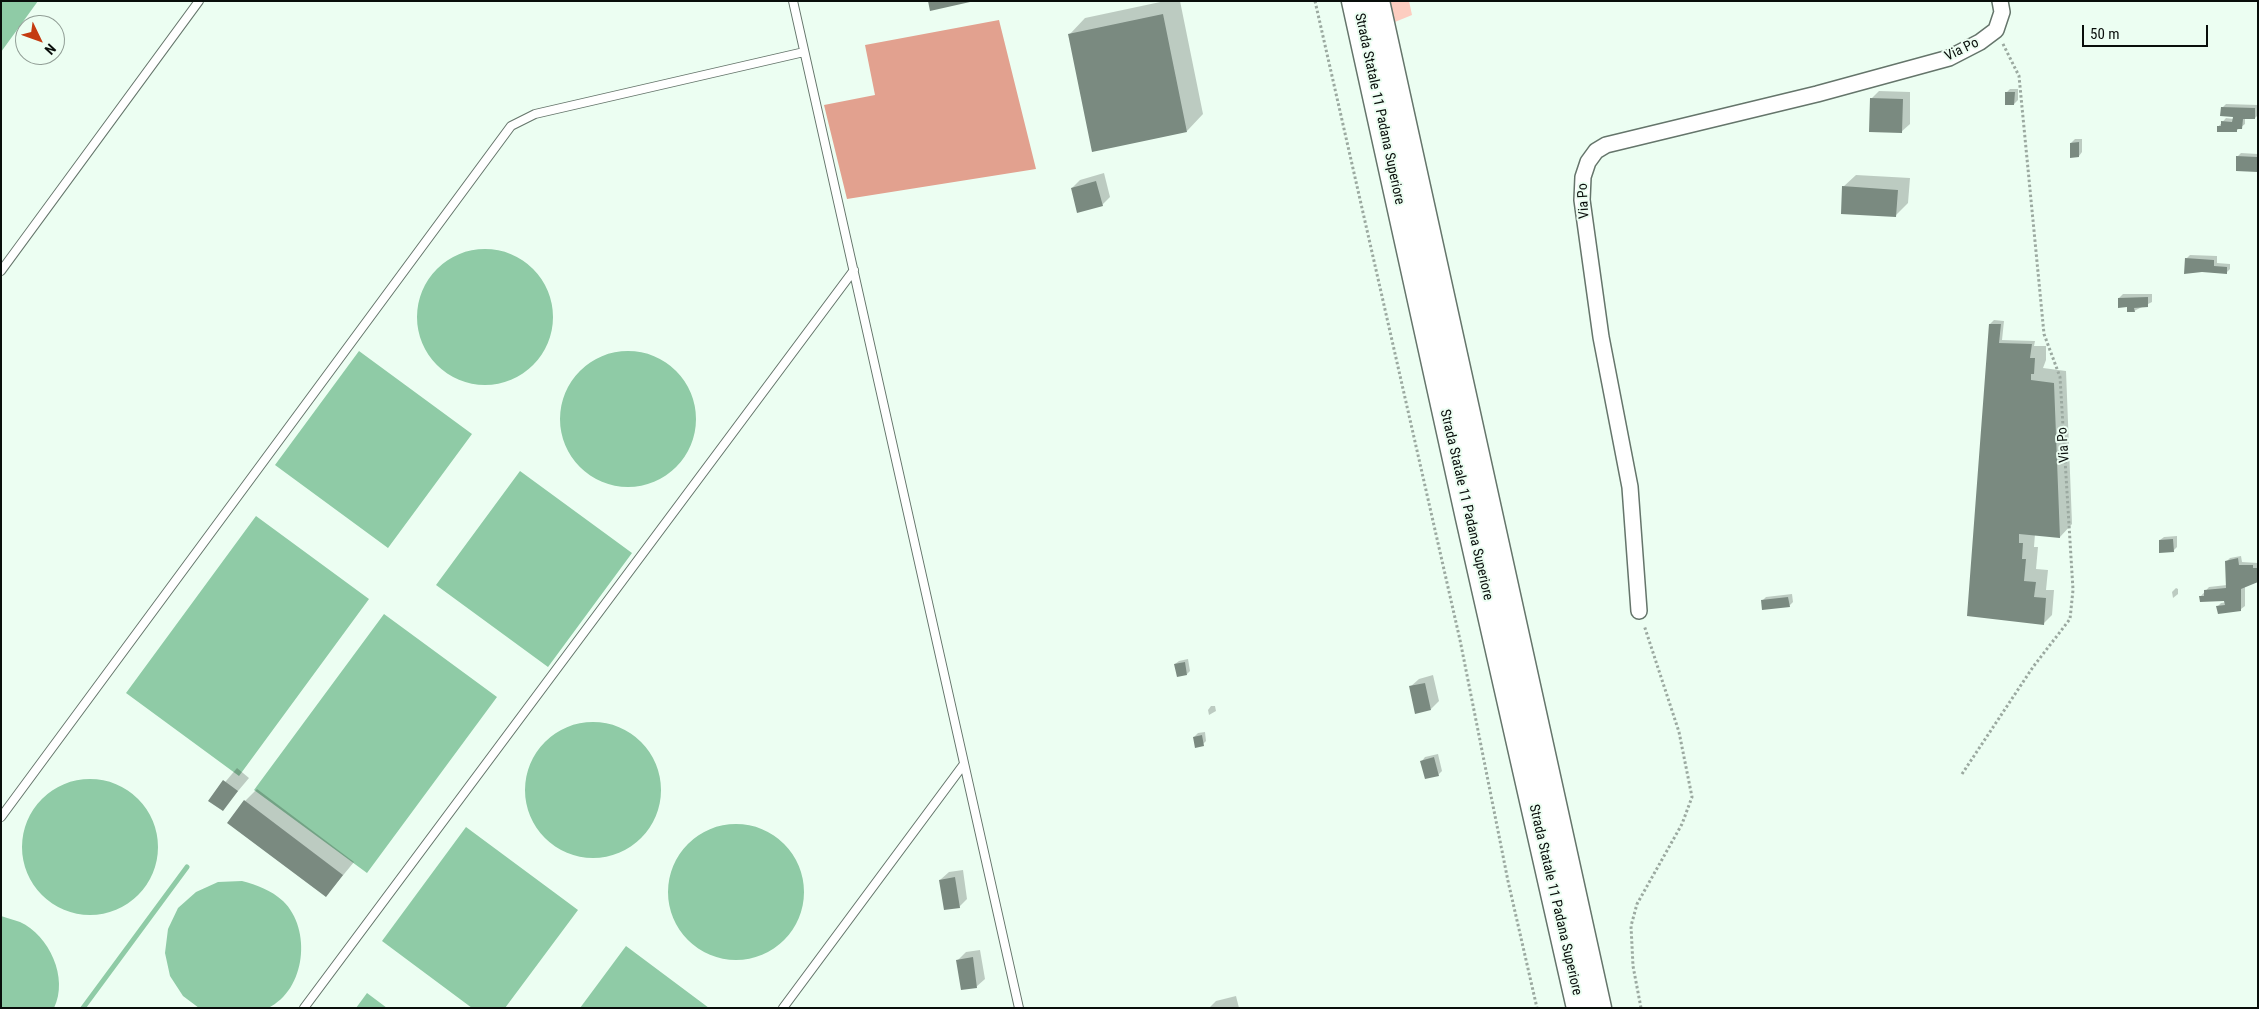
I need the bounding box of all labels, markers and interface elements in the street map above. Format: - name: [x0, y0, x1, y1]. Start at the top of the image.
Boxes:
- street label: Strada Statale 11 Padana Superiore: [1350, 12, 1408, 206]
- north arrow: [15, 15, 65, 65]
- scale bar: [2084, 15, 2210, 47]
- text: 50 m: [2090, 25, 2120, 43]
- street label: Via Po: [1942, 35, 1982, 65]
- text: N: [42, 41, 59, 58]
- street label: Via Po: [1575, 183, 1593, 219]
- street label: Strada Statale 11 Padana Superiore: [1436, 408, 1496, 602]
- street label: Via Po: [2054, 427, 2074, 463]
- street label: Strada Statale 11 Padana Superiore: [1525, 803, 1585, 997]

